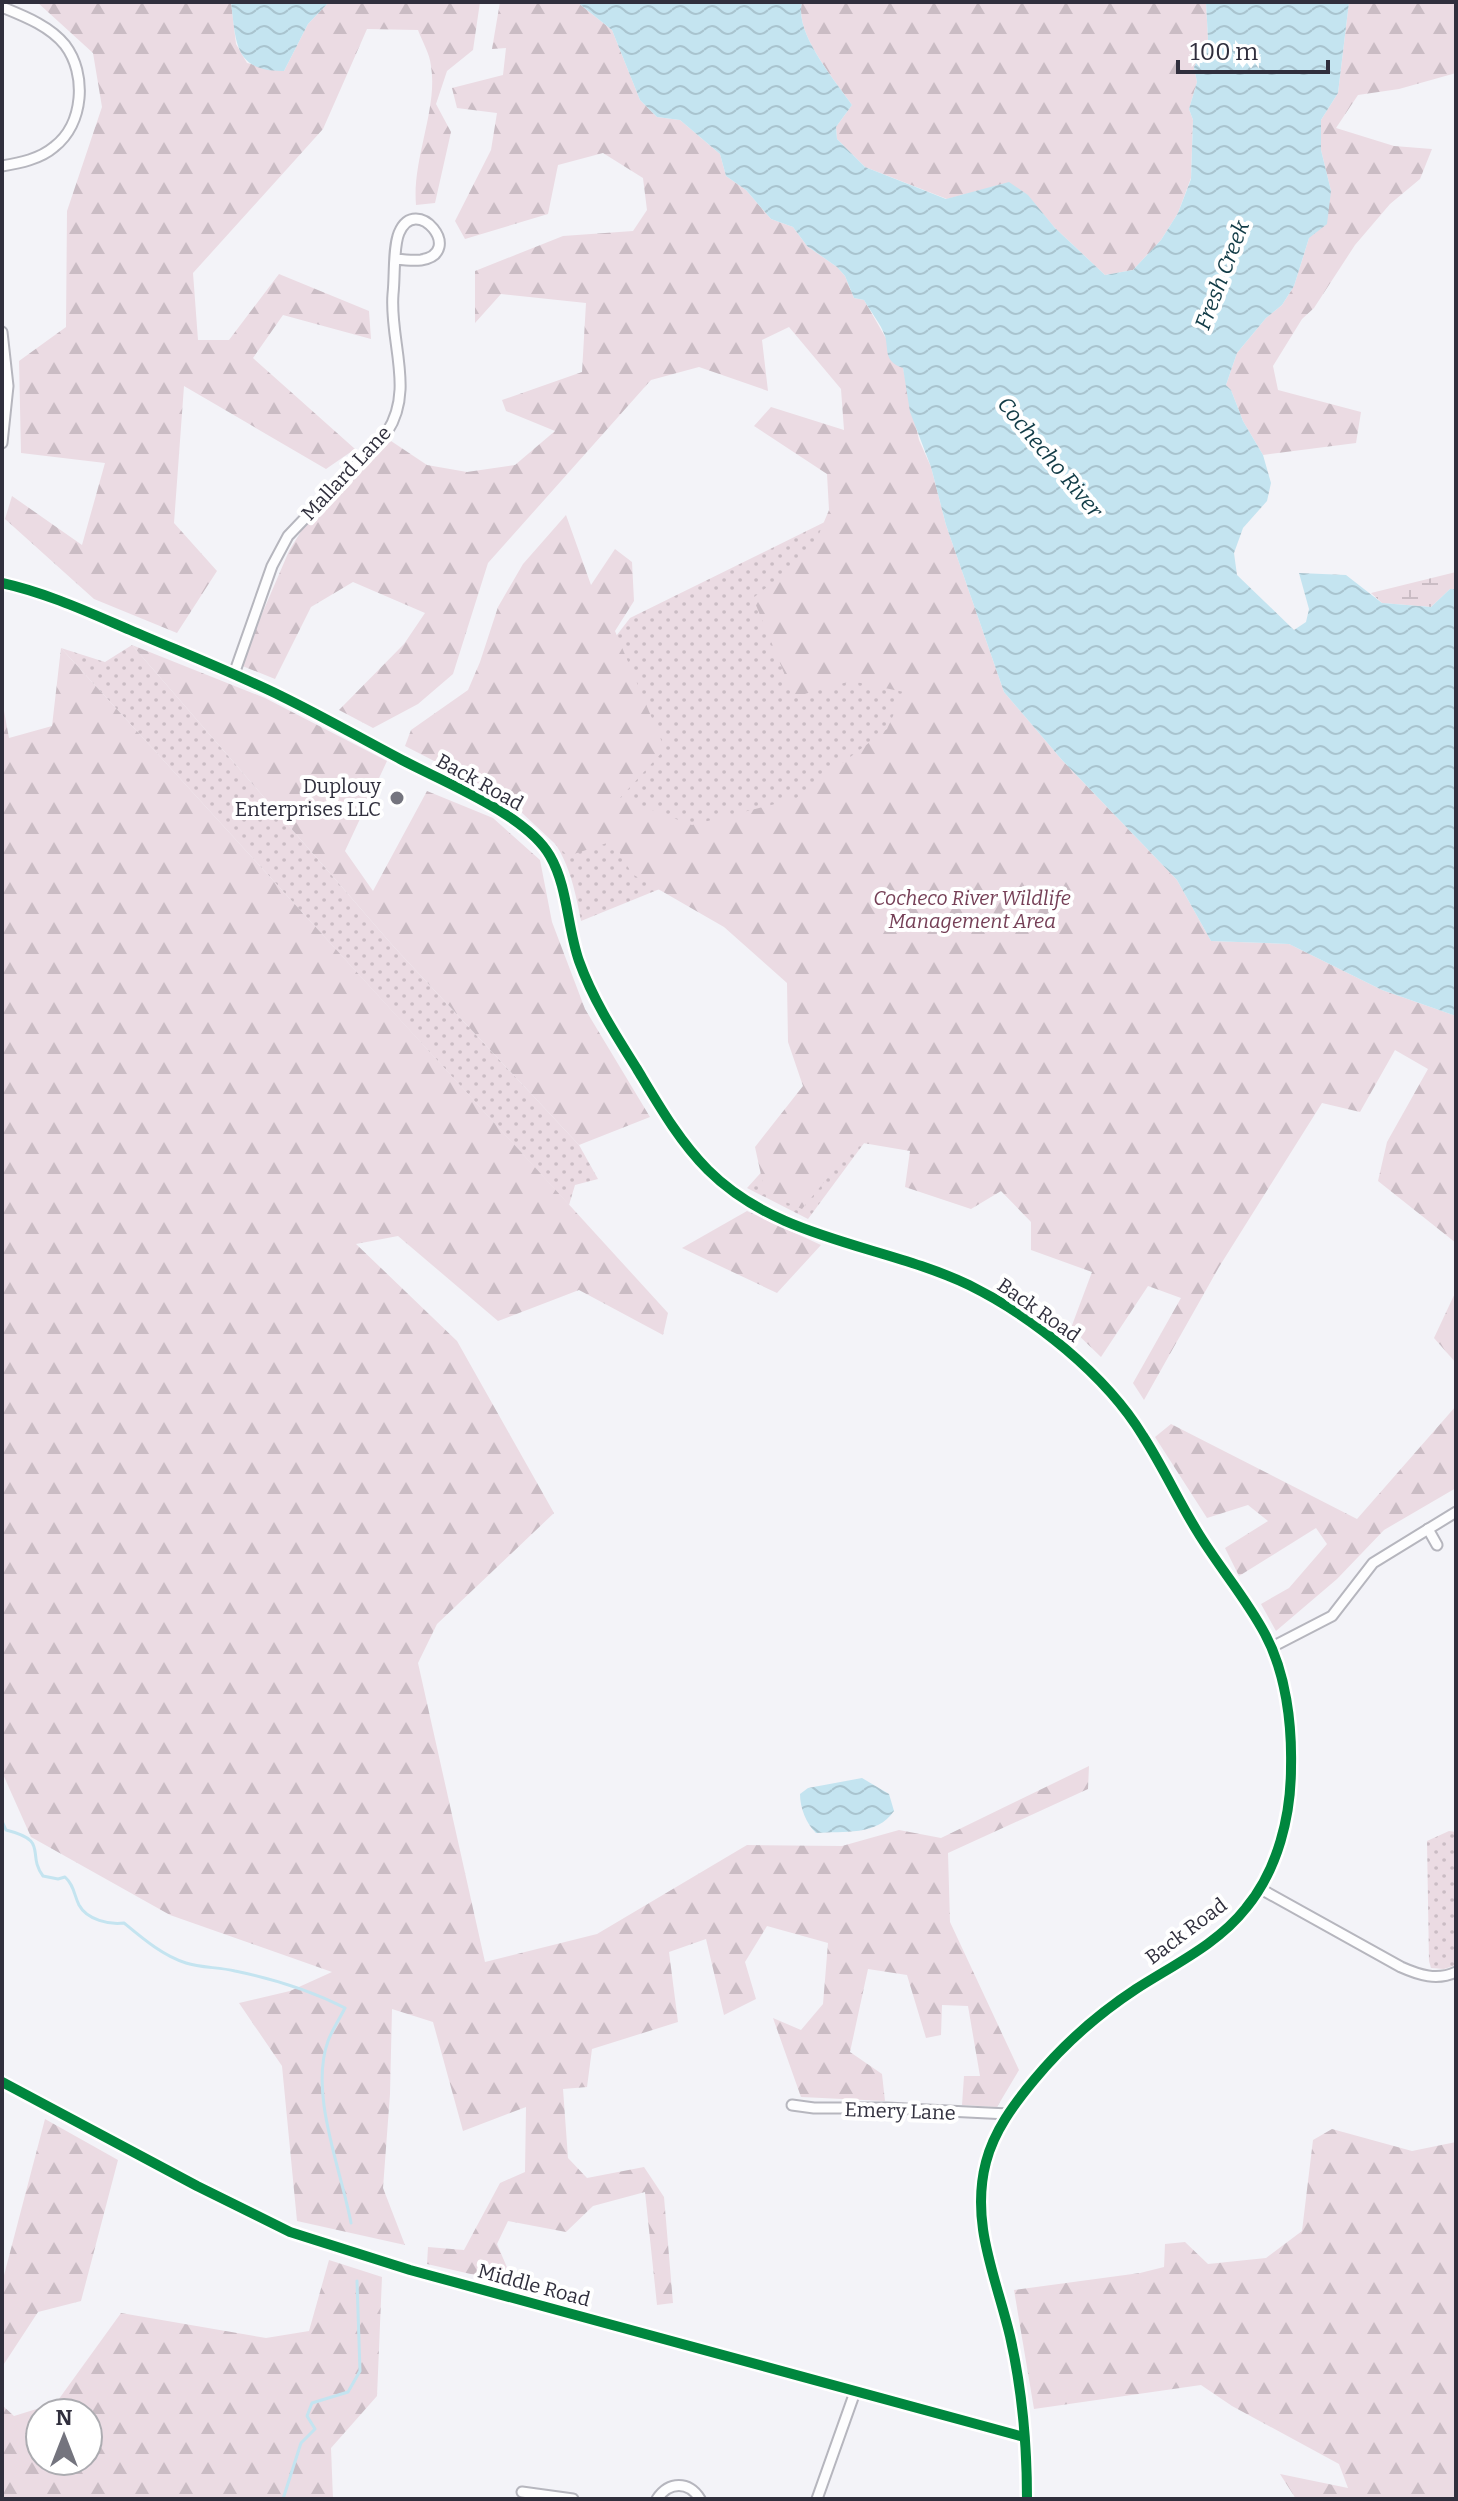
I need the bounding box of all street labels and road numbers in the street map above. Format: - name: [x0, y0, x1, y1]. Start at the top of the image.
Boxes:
- street label: Mallard Lane: [296, 421, 396, 525]
- street label: Back Road: [432, 748, 528, 816]
- street label: Back Road: [993, 1273, 1085, 1347]
- street label: Back Road: [1141, 1893, 1232, 1969]
- street label: Emery Lane: [844, 2097, 956, 2125]
- street label: Middle Road: [475, 2258, 593, 2312]

